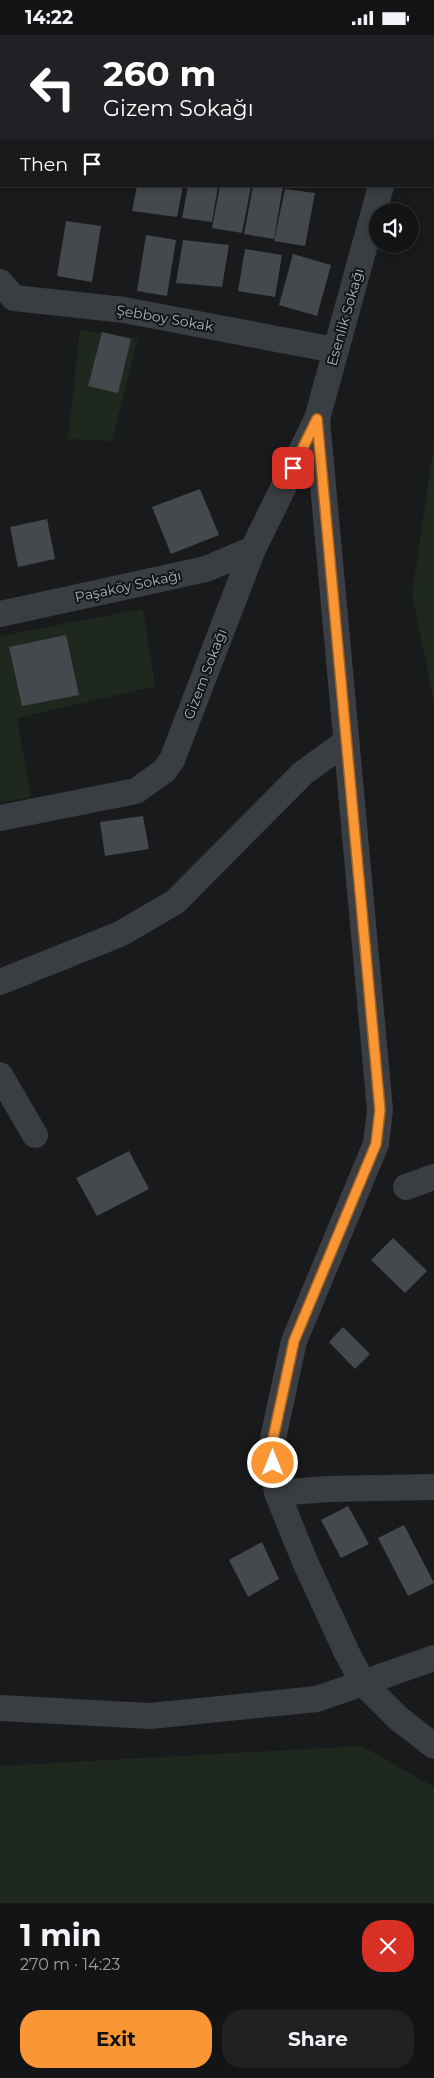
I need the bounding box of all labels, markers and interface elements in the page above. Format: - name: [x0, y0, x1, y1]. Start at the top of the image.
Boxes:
- text: 14:22: [25, 6, 73, 29]
- text: 260 m: [103, 52, 216, 95]
- icon: left: [20, 55, 85, 120]
- text: Gizem Sokağı: [103, 95, 254, 122]
- icon: arrive: [78, 150, 106, 178]
- text: Then: [20, 153, 68, 176]
- map controls: [369, 203, 419, 253]
- button: sound: [369, 203, 419, 253]
- street label: Esenlik Sokağı: [322, 266, 368, 368]
- street label: Şebboy Sokak: [115, 301, 215, 335]
- pin: [272, 447, 314, 489]
- icon: arrive: [279, 454, 307, 482]
- street label: Paşaköy Sokağı: [73, 566, 183, 606]
- street label: Gizem Sokağı: [179, 626, 231, 722]
- position arrow: [246, 1436, 298, 1488]
- text: 1 min: [20, 1917, 101, 1954]
- button: close: [362, 1920, 414, 1972]
- text: 270 m · 14:23: [20, 1955, 120, 1974]
- button: Exit: [20, 2010, 212, 2068]
- button: Share: [222, 2010, 414, 2068]

